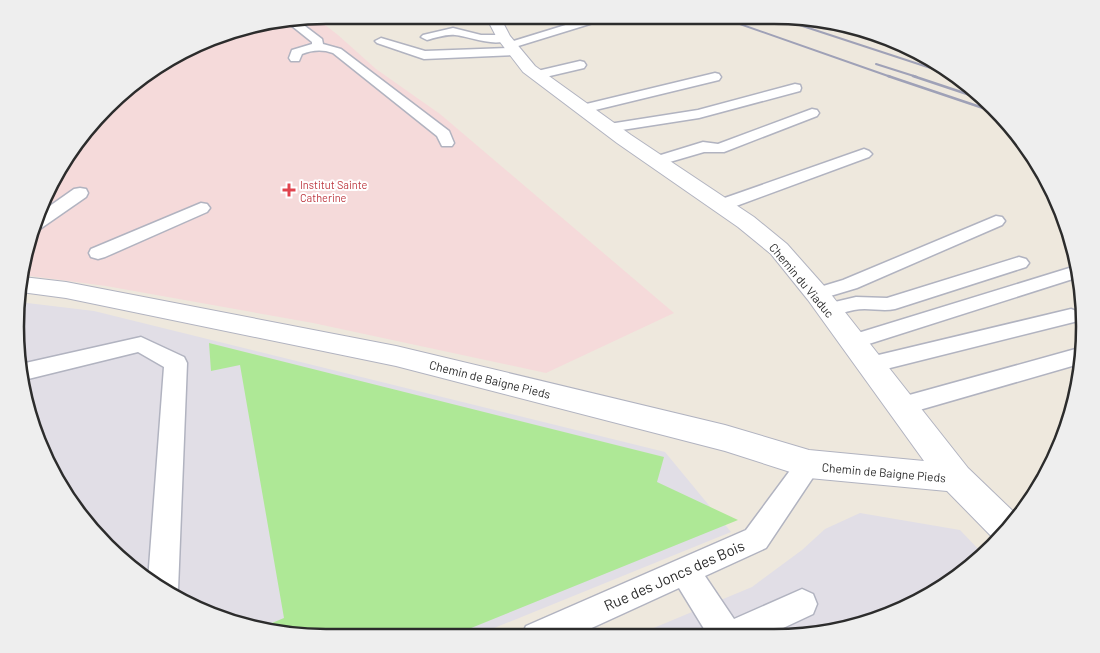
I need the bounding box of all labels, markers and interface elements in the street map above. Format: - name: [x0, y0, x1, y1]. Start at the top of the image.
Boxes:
- place label: Institut Sainte Catherine: [300, 178, 368, 204]
- marker: Institut Sainte Catherine: [282, 183, 296, 197]
- street label: Chemin du Viaduc: [767, 240, 837, 320]
- street label: Chemin de Baigne Pieds: [428, 357, 552, 401]
- street label: Chemin de Baigne Pieds: [821, 460, 947, 484]
- street label: Rue des Joncs des Bois: [601, 536, 747, 614]

